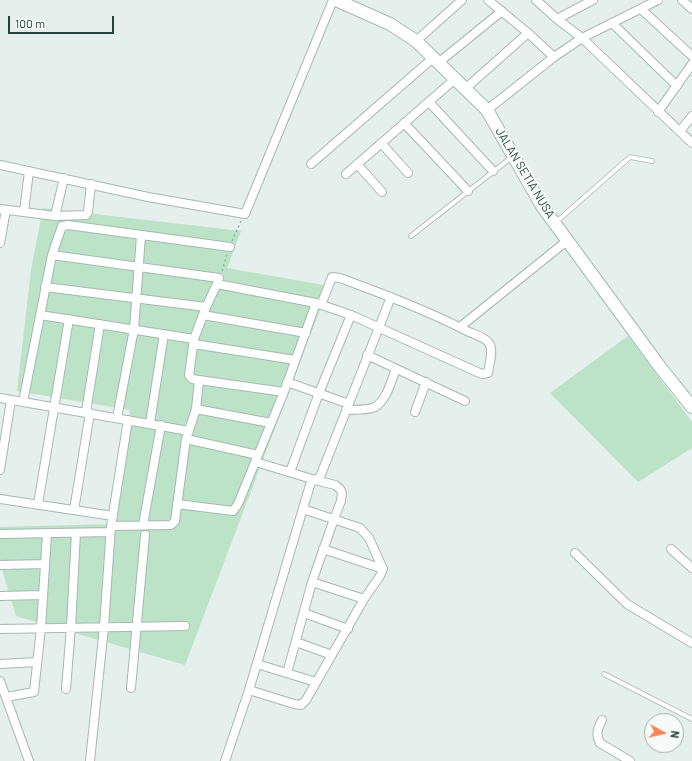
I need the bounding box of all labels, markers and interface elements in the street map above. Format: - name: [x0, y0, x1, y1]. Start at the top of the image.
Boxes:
- scale bar: [10, 8, 116, 34]
- text: 100 m: [15, 16, 45, 30]
- street label: JALAN SETIA NUSA: [492, 125, 558, 221]
- north arrow: [644, 713, 684, 753]
- text: N: [668, 730, 682, 739]

